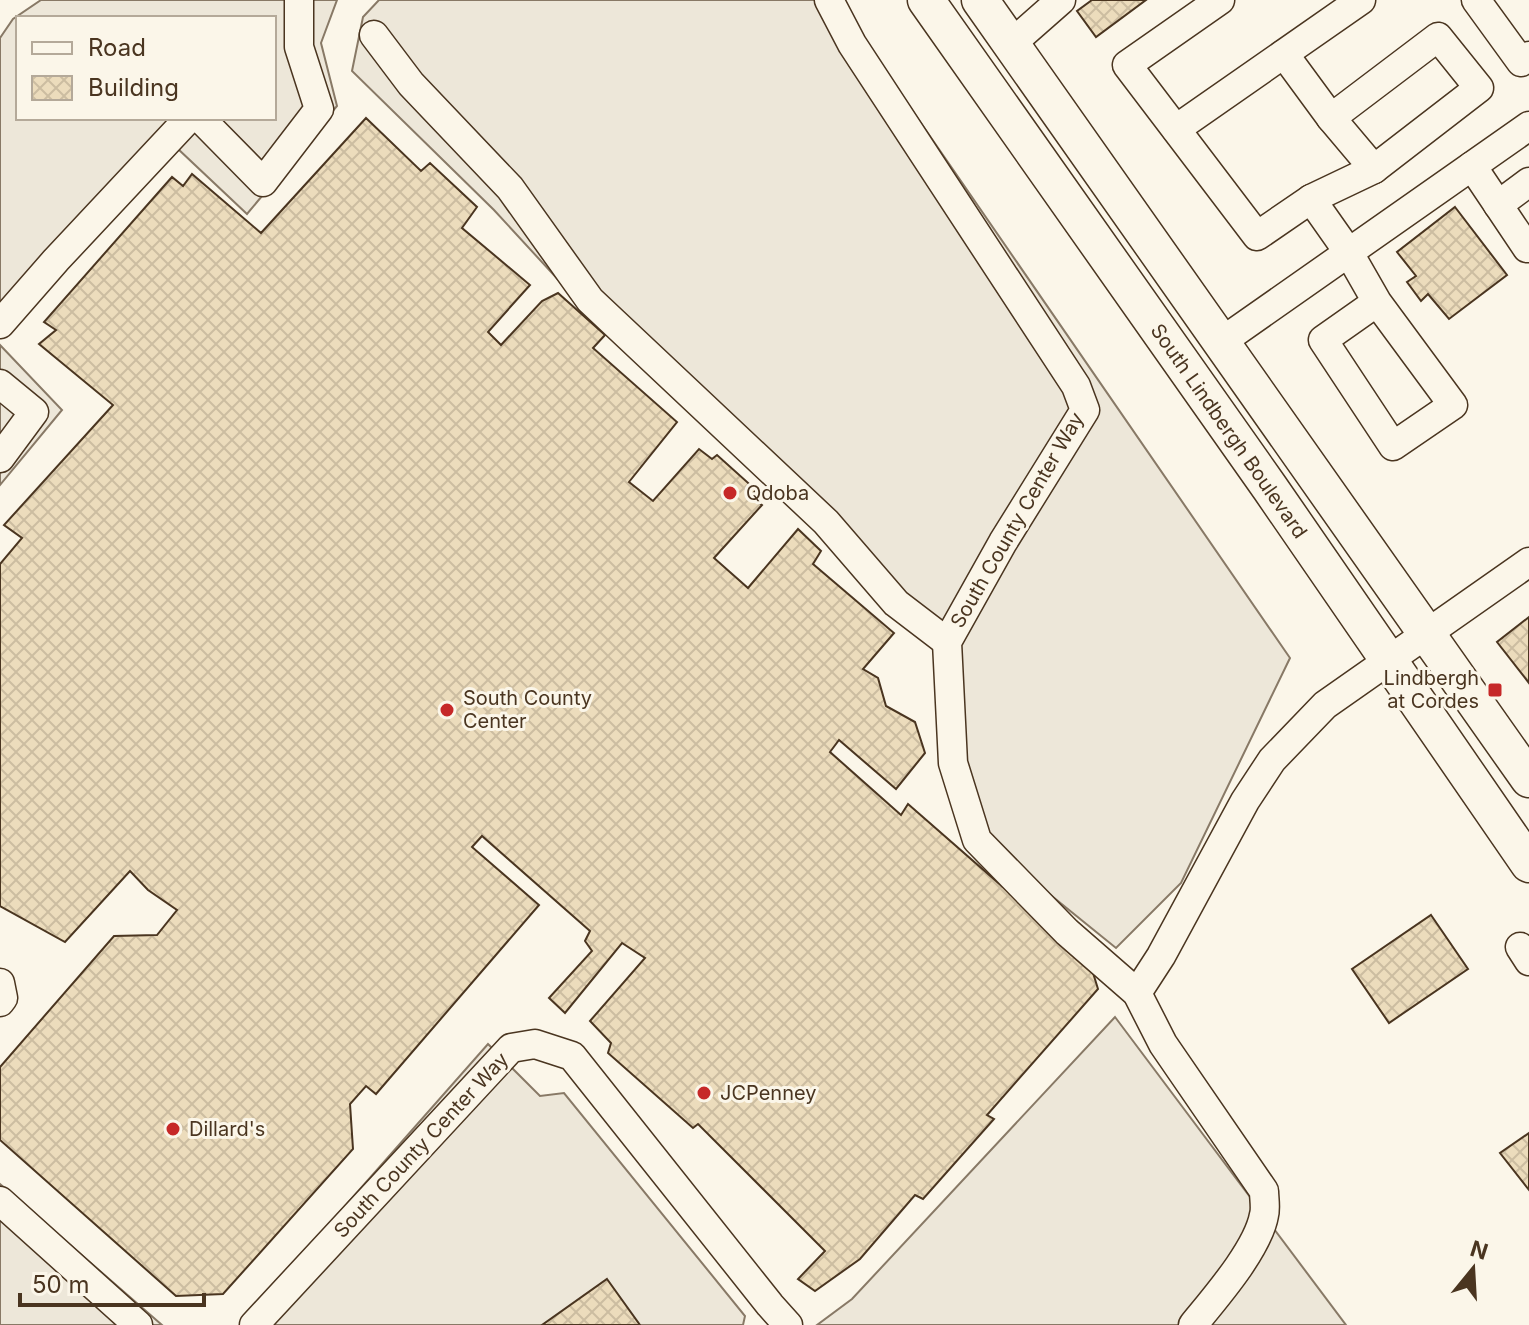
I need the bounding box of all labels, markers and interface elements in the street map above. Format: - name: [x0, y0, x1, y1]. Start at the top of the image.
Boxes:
- legend: [16, 16, 276, 120]
- text: Road: [88, 33, 146, 62]
- text: Building: [88, 73, 179, 102]
- street label: South Lindbergh Boulevard: [1146, 319, 1312, 543]
- street label: South County Center Way: [945, 408, 1089, 632]
- place label: Qdoba: [746, 481, 809, 505]
- marker: Qdoba: [721, 484, 739, 502]
- place label: Lindbergh at Cordes: [1384, 666, 1479, 713]
- marker: Lindbergh at Cordes: [1486, 681, 1504, 699]
- place label: South County Center: [463, 686, 592, 733]
- marker: South County Center: [438, 701, 456, 719]
- street label: South County Center Way: [329, 1047, 513, 1243]
- place label: JCPenney: [720, 1081, 817, 1105]
- marker: JCPenney: [695, 1084, 713, 1102]
- place label: Dillard's: [189, 1117, 265, 1141]
- marker: Dillard's: [164, 1120, 182, 1138]
- north arrow: [1433, 1229, 1513, 1309]
- text: N: [1467, 1235, 1491, 1265]
- scale bar: [20, 1257, 204, 1307]
- text: 50 m: [32, 1270, 90, 1299]

